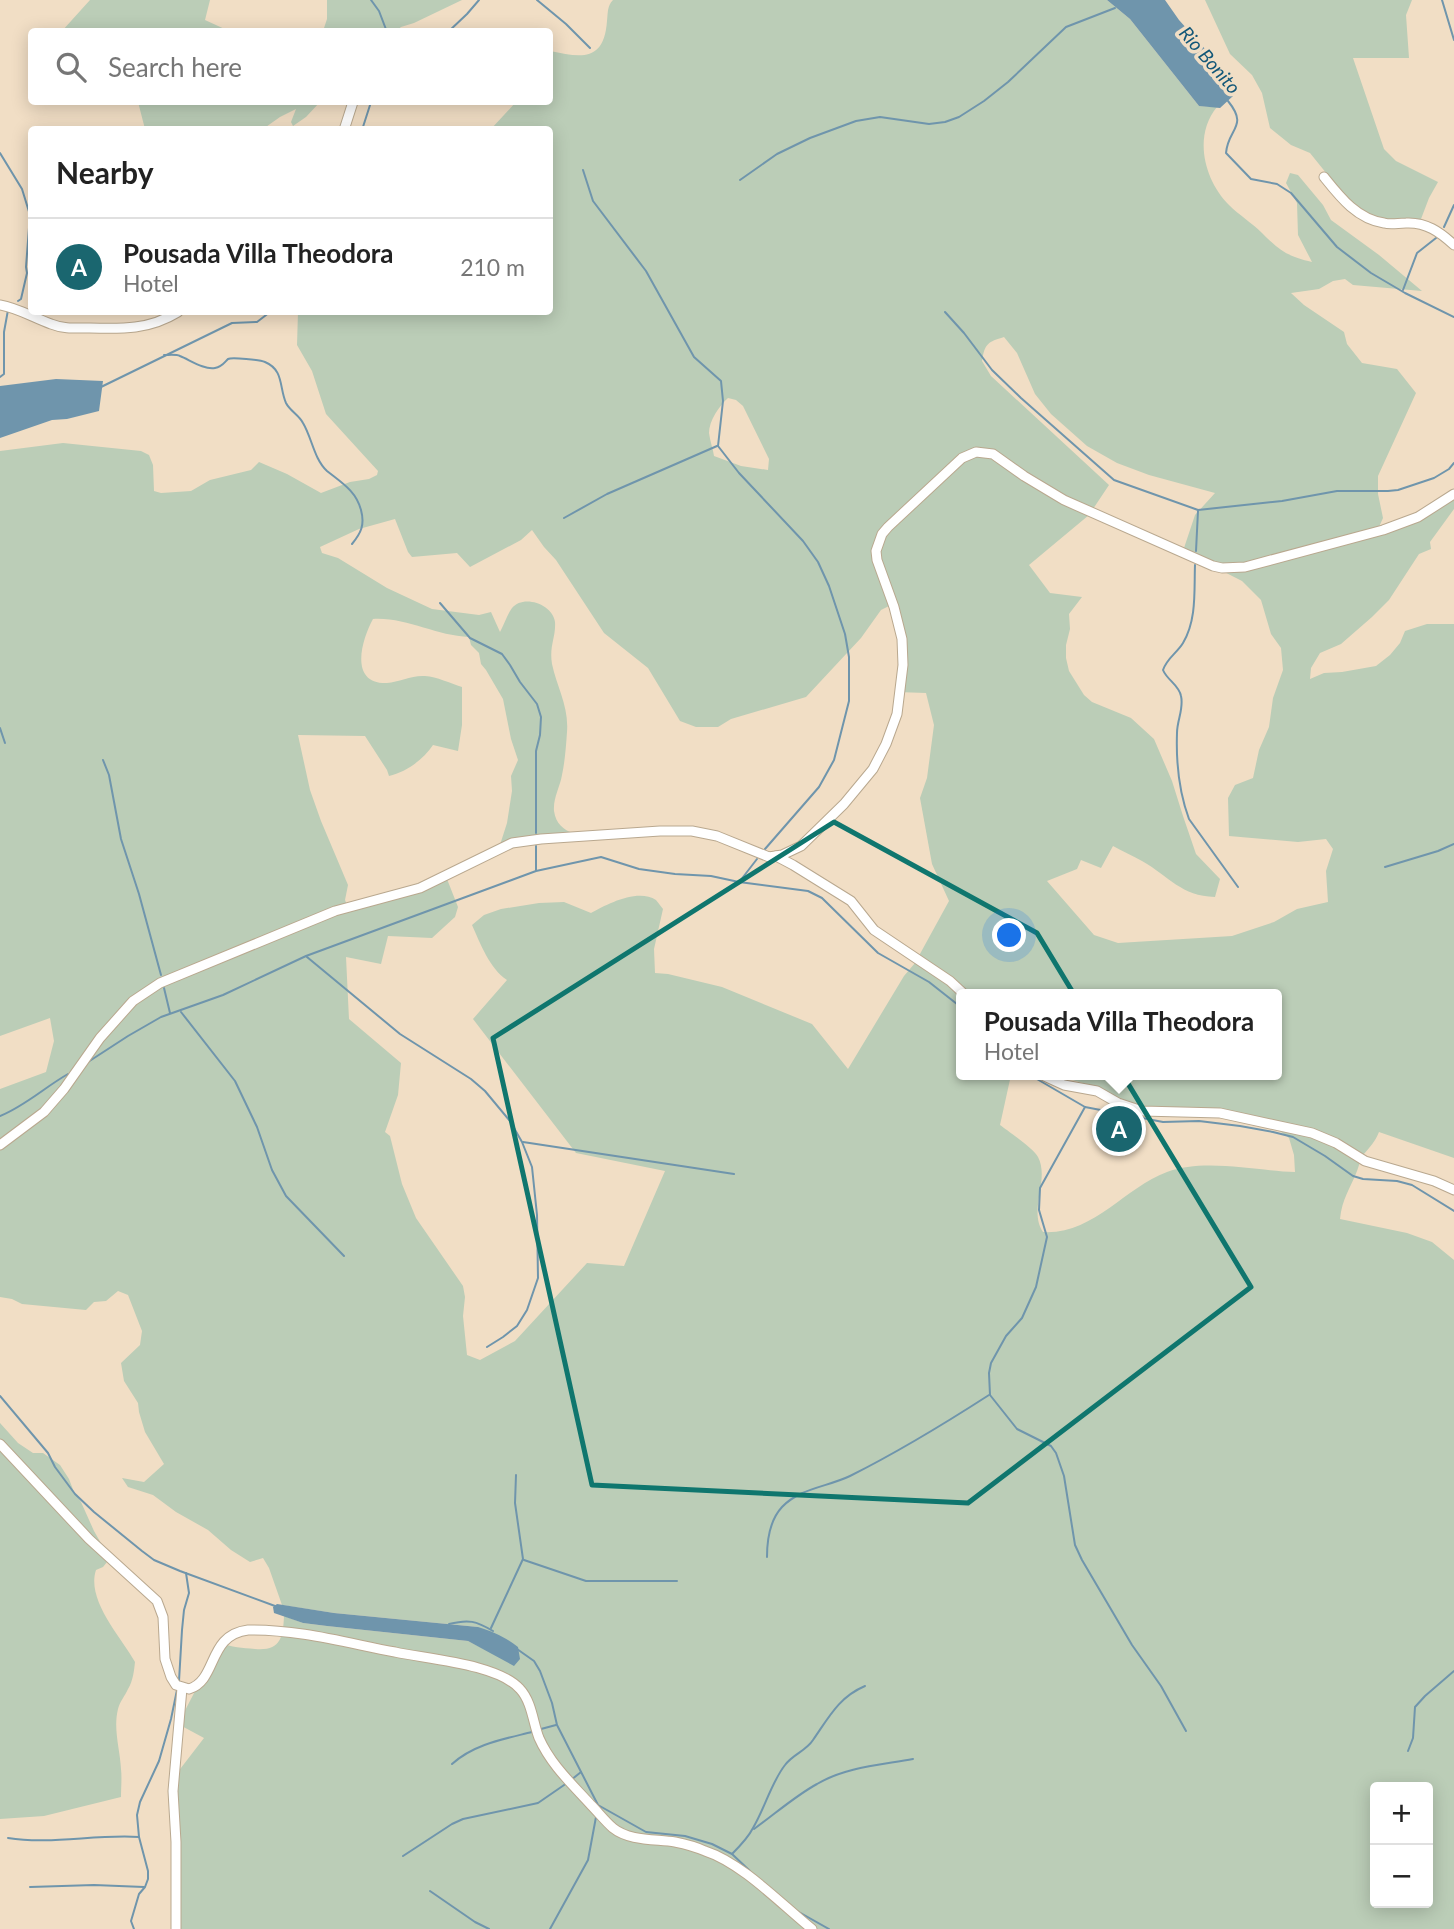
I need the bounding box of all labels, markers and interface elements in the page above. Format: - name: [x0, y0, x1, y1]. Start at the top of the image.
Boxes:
- water label: Rio Bonito: [1175, 21, 1246, 98]
- search box: [28, 28, 553, 105]
- icon: search: [52, 48, 90, 86]
- text: Search here: [108, 51, 242, 83]
- text: Nearby: [56, 154, 154, 190]
- text: Pousada Villa Theodora: [123, 237, 394, 269]
- text: A: [71, 253, 87, 281]
- text: 210 m: [460, 253, 525, 281]
- text: Hotel: [123, 269, 179, 297]
- your location: [992, 918, 1026, 952]
- popup: [956, 989, 1282, 1080]
- text: Pousada Villa Theodora: [984, 1005, 1254, 1037]
- text: Hotel: [984, 1037, 1040, 1065]
- pin: A: [1096, 1103, 1142, 1155]
- map controls: [1370, 1782, 1433, 1908]
- button: +: [1370, 1782, 1433, 1845]
- button: −: [1370, 1845, 1433, 1908]

